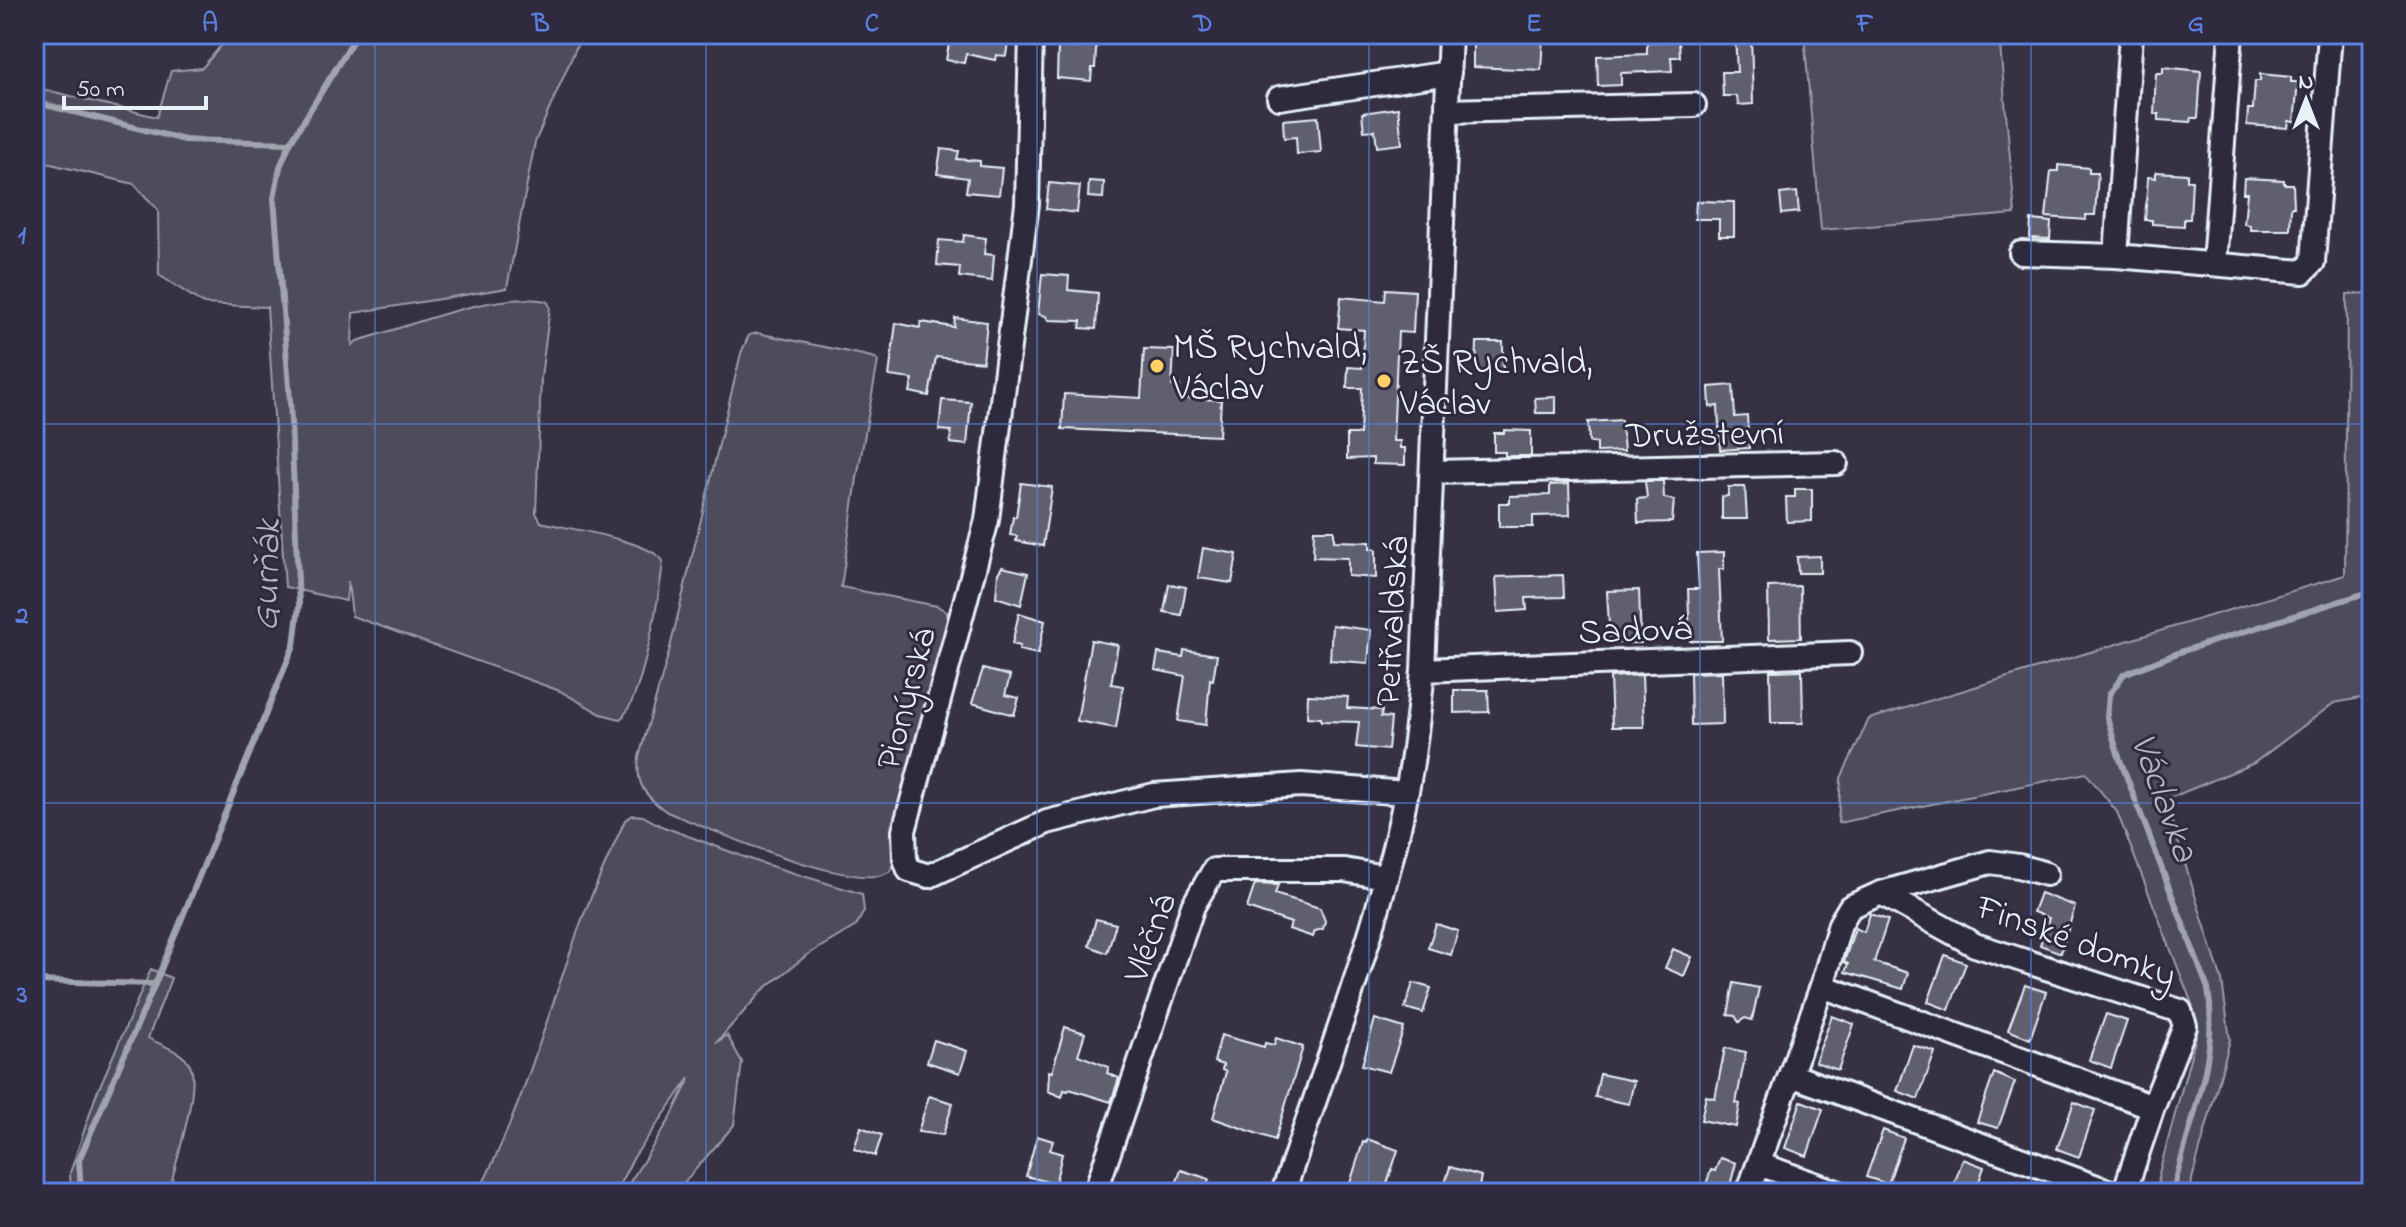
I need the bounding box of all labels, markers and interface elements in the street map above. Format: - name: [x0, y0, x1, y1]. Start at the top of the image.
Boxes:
- text: A: [202, 6, 218, 44]
- text: B: [531, 6, 550, 44]
- text: C: [865, 6, 879, 44]
- text: D: [1192, 6, 1213, 44]
- text: E: [1526, 6, 1542, 44]
- text: F: [1855, 6, 1874, 44]
- text: G: [2188, 6, 2204, 44]
- scale bar: [64, 60, 206, 110]
- north arrow: [2266, 60, 2346, 140]
- text: N: [2299, 67, 2313, 99]
- text: 50 m: [76, 73, 125, 108]
- text: 1: [18, 218, 27, 256]
- place label: MŠ Rychvald, Václav: [1172, 323, 1367, 417]
- place label: ZŠ Rychvald, Václav: [1399, 338, 1592, 432]
- marker: MŠ Rychvald, Václav: [1148, 357, 1166, 375]
- marker: ZŠ Rychvald, Václav: [1375, 372, 1393, 390]
- street label: Družstevní: [1625, 409, 1784, 464]
- water label: Gurňák: [240, 517, 298, 631]
- street label: Petřvaldská: [1364, 535, 1425, 708]
- text: 2: [15, 598, 29, 636]
- street label: Sadová: [1577, 604, 1693, 661]
- street label: Pionýrská: [864, 622, 953, 776]
- water label: Václavka: [2113, 726, 2211, 871]
- street label: Finské domky: [1967, 882, 2183, 1004]
- street label: Vléčná: [1111, 887, 1193, 991]
- text: 3: [16, 977, 28, 1015]

